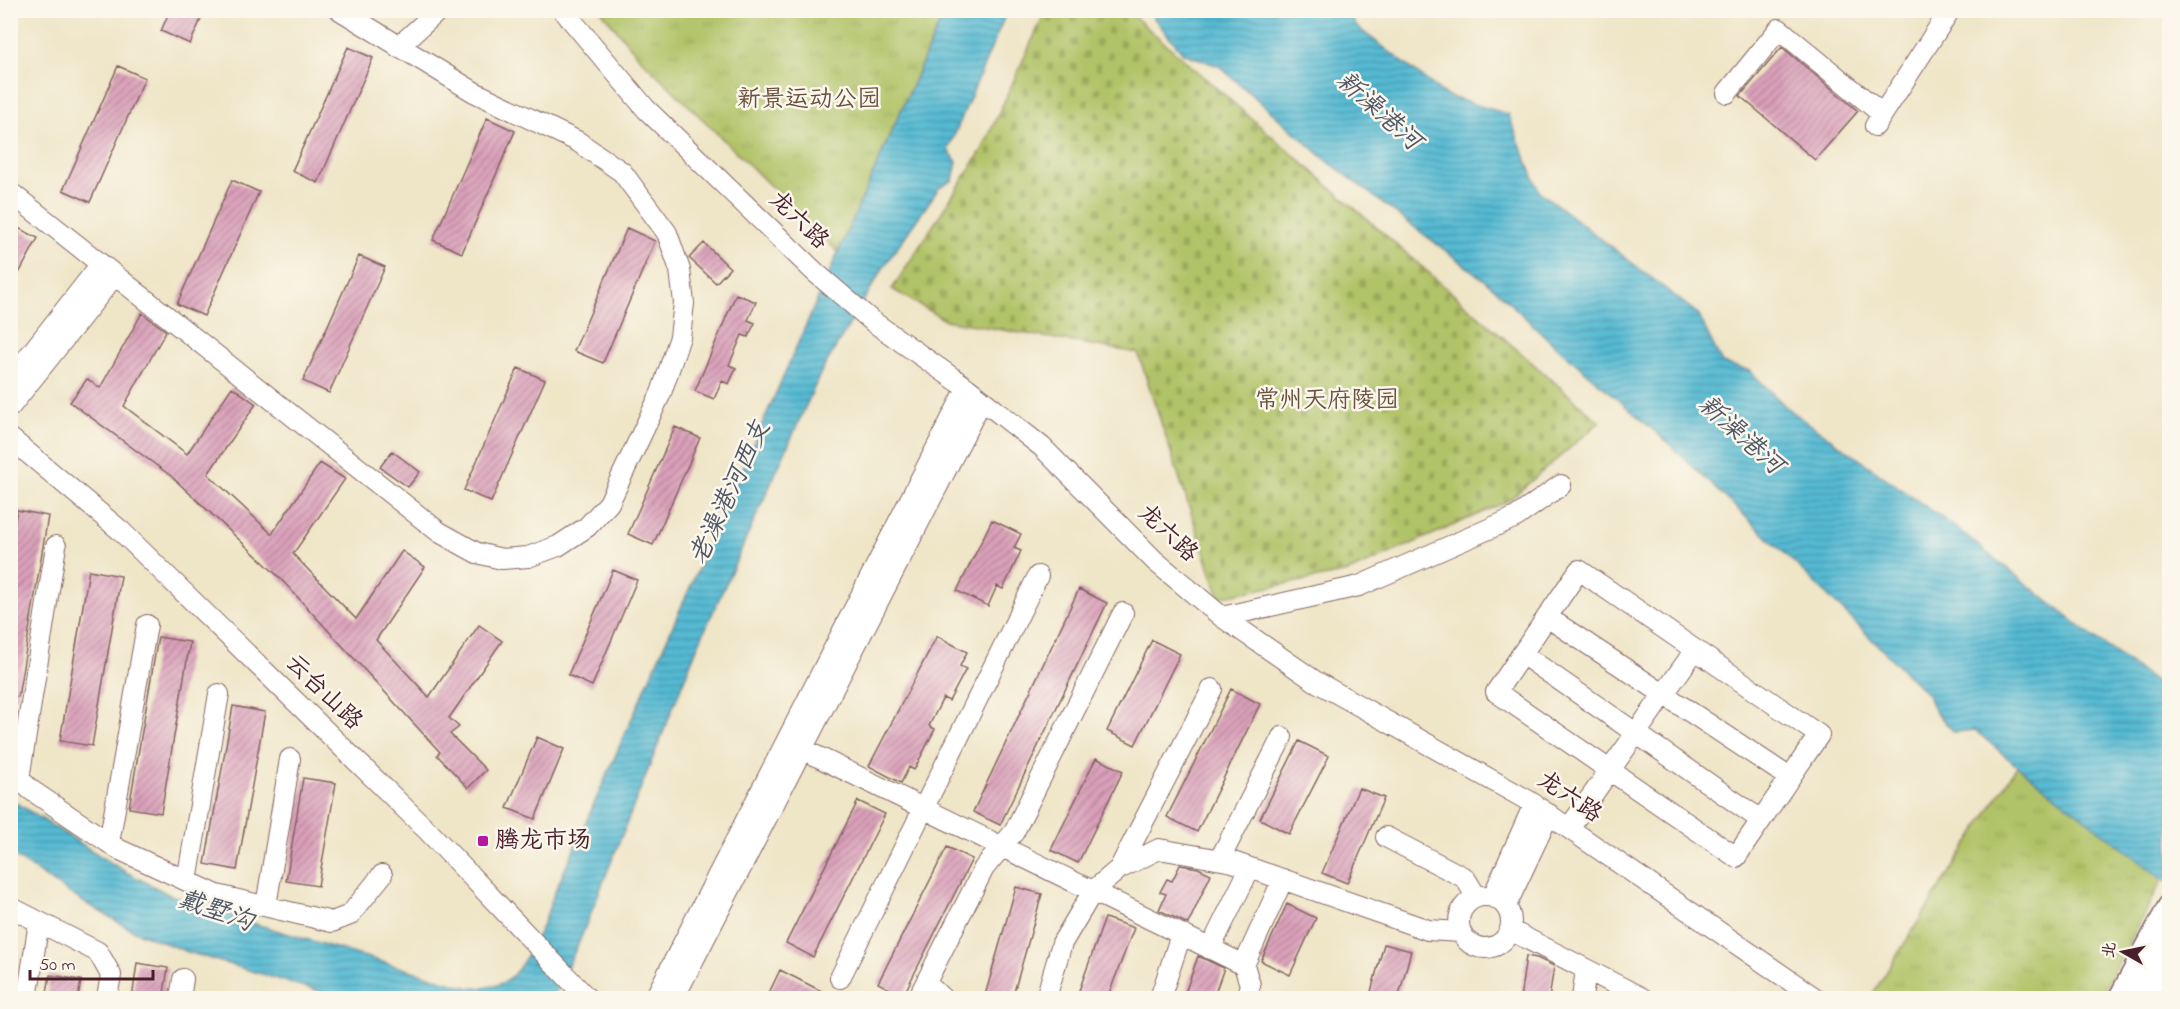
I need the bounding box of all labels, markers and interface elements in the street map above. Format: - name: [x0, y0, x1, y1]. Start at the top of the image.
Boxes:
- water label: 新澡港河: [1327, 63, 1432, 164]
- park label: 新景运动公园: [737, 83, 881, 118]
- street label: 龙六路: [760, 183, 836, 259]
- park label: 常州天府陵园: [1255, 384, 1399, 419]
- water label: 新澡港河: [1689, 387, 1794, 488]
- water label: 老澡港河西支: [681, 414, 781, 572]
- street label: 龙六路: [1129, 497, 1205, 571]
- street label: 云台山路: [276, 647, 370, 739]
- street label: 龙六路: [1529, 763, 1609, 833]
- place label: 腾龙市场: [495, 824, 591, 859]
- marker: 腾龙市场: [476, 834, 490, 848]
- water label: 戴墅沟: [172, 881, 260, 943]
- north arrow: [2093, 922, 2153, 982]
- text: 北: [2097, 940, 2123, 960]
- scale bar: [30, 943, 153, 981]
- text: 50 m: [39, 953, 76, 979]

